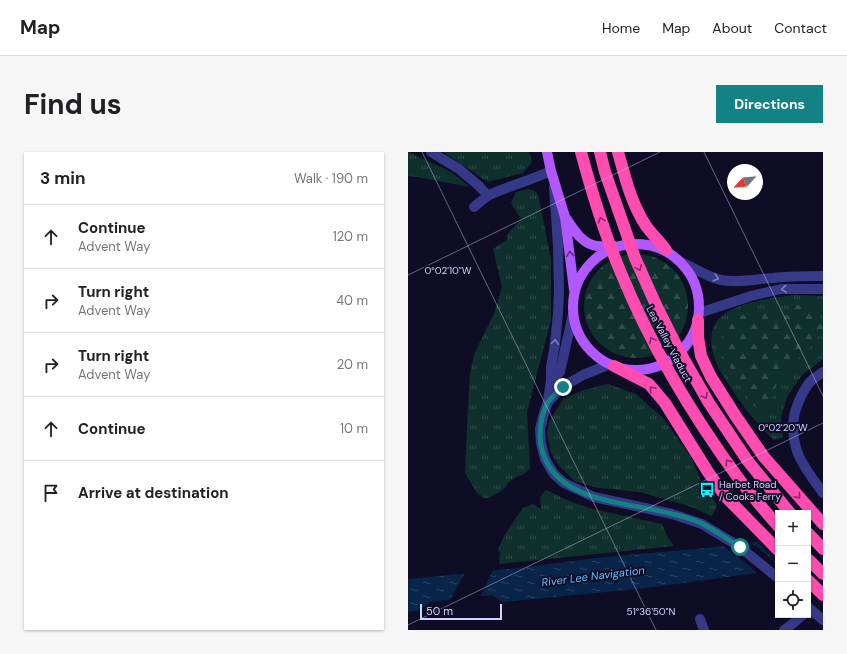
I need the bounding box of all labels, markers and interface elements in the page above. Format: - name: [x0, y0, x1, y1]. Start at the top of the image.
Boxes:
- text: Map: [20, 15, 60, 40]
- text: Home: [602, 19, 640, 37]
- text: Map: [662, 19, 690, 37]
- text: About: [712, 19, 752, 37]
- text: Contact: [774, 19, 827, 37]
- button: Directions: [716, 85, 823, 123]
- text: Find us: [24, 86, 122, 123]
- north arrow: [727, 164, 763, 200]
- text: 3 min: [40, 167, 85, 189]
- text: Walk · 190 m: [294, 170, 368, 187]
- one-way arrow: [598, 217, 606, 224]
- text: Continue: [78, 218, 146, 238]
- icon: ahead: [40, 226, 62, 248]
- text: 120 m: [333, 228, 368, 245]
- text: Advent Way: [78, 238, 150, 255]
- one-way arrow: [566, 251, 575, 257]
- text: 0°02'10"W: [425, 264, 472, 277]
- one-way arrow: [635, 265, 643, 272]
- one-way arrow: [713, 273, 720, 282]
- text: Turn right: [78, 282, 149, 302]
- one-way arrow: [781, 284, 787, 293]
- icon: right: [40, 290, 62, 312]
- text: 40 m: [336, 292, 368, 309]
- text: Advent Way: [78, 302, 150, 319]
- street label: Lea Valley Viaduct: [643, 304, 695, 384]
- one-way arrow: [650, 337, 657, 344]
- one-way arrow: [550, 339, 559, 345]
- text: Turn right: [78, 346, 149, 366]
- icon: right: [40, 354, 62, 376]
- text: 20 m: [337, 356, 368, 373]
- text: Advent Way: [78, 366, 150, 383]
- route end: [554, 378, 572, 396]
- one-way arrow: [650, 386, 657, 394]
- one-way arrow: [701, 392, 708, 400]
- icon: ahead: [40, 418, 62, 440]
- text: Continue: [78, 419, 146, 439]
- text: 10 m: [340, 420, 368, 437]
- text: 0°02'20"W: [758, 421, 808, 434]
- one-way arrow: [726, 460, 733, 467]
- place label: Harbet Road / Cooks Ferry: [719, 478, 781, 503]
- bus stop icon: Harbet Road / Cooks Ferry: [698, 481, 716, 499]
- icon: arrive: [40, 482, 62, 504]
- text: Arrive at destination: [78, 483, 229, 503]
- one-way arrow: [794, 491, 801, 499]
- map controls: [775, 510, 811, 618]
- button: +: [775, 510, 811, 546]
- route start: [731, 538, 749, 556]
- button: −: [775, 546, 811, 582]
- water label: River Lee Navigation: [541, 563, 645, 589]
- button: locate: [775, 582, 811, 618]
- scale bar: [420, 602, 502, 621]
- text: 50 m: [426, 604, 453, 618]
- text: 51°36'50"N: [627, 605, 676, 618]

